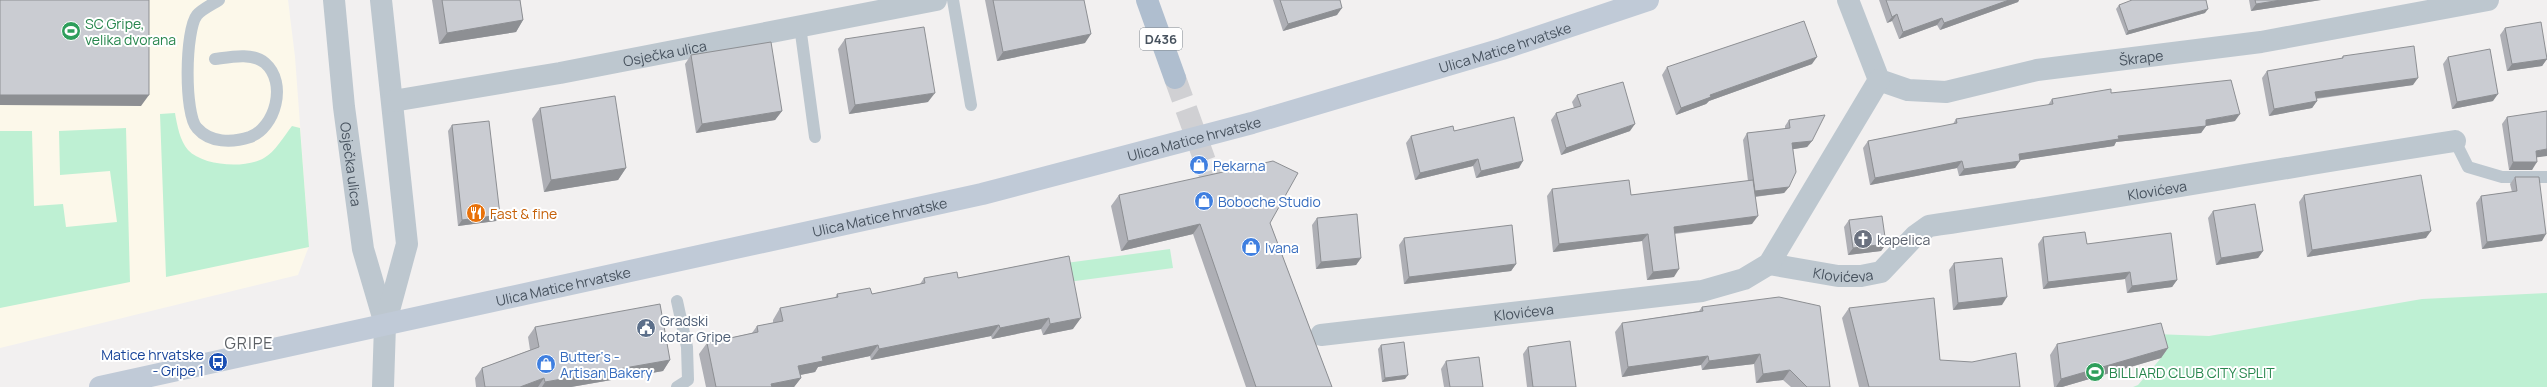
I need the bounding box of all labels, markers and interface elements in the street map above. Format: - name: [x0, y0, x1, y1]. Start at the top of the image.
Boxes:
- place label: SC Gripe, velika dvorana: [85, 14, 176, 49]
- street label: Ulica Matice hrvatske: [1436, 17, 1573, 77]
- sports icon: SC Gripe, velika dvorana: [60, 20, 82, 42]
- road number: D436: [1140, 28, 1182, 50]
- street label: Osječka ulica: [621, 35, 708, 70]
- street label: Škrape: [2118, 45, 2164, 69]
- street label: Ulica Matice hrvatske: [1125, 111, 1263, 165]
- street label: Osječka ulica: [337, 121, 367, 207]
- shop icon: Pekarna: [1188, 154, 1210, 176]
- place label: Pekarna: [1213, 156, 1265, 175]
- street label: Klovićeva: [2126, 175, 2188, 204]
- shop icon: Boboche Studio: [1193, 190, 1215, 212]
- street label: Ulica Matice hrvatske: [810, 192, 949, 240]
- place label: Boboche Studio: [1218, 192, 1321, 211]
- restaurant icon: Fast & fine: [465, 202, 487, 224]
- place label: Fast & fine: [490, 204, 557, 223]
- church icon: kapelica: [1852, 228, 1874, 250]
- place label: kapelica: [1877, 230, 1930, 249]
- shop icon: Ivana: [1240, 236, 1262, 258]
- place label: Ivana: [1265, 238, 1299, 257]
- street label: Ulica Matice hrvatske: [494, 262, 632, 310]
- street label: Klovićeva: [1812, 262, 1875, 286]
- street label: Klovićeva: [1493, 299, 1555, 324]
- place label: Gradski kotar Gripe: [660, 311, 731, 346]
- public building icon: Gradski kotar Gripe: [635, 317, 657, 339]
- district label: GRIPE: [225, 332, 273, 354]
- place label: Matice hrvatske - Gripe 1: [101, 345, 204, 380]
- place label: Butter‘s - Artisan Bakery: [560, 347, 653, 382]
- bus stop icon: Matice hrvatske - Gripe 1: [207, 351, 229, 373]
- shop icon: Butter‘s - Artisan Bakery: [535, 353, 557, 375]
- sports icon: BILLIARD CLUB CITY SPLIT: [2084, 361, 2106, 383]
- place label: BILLIARD CLUB CITY SPLIT: [2109, 363, 2275, 382]

